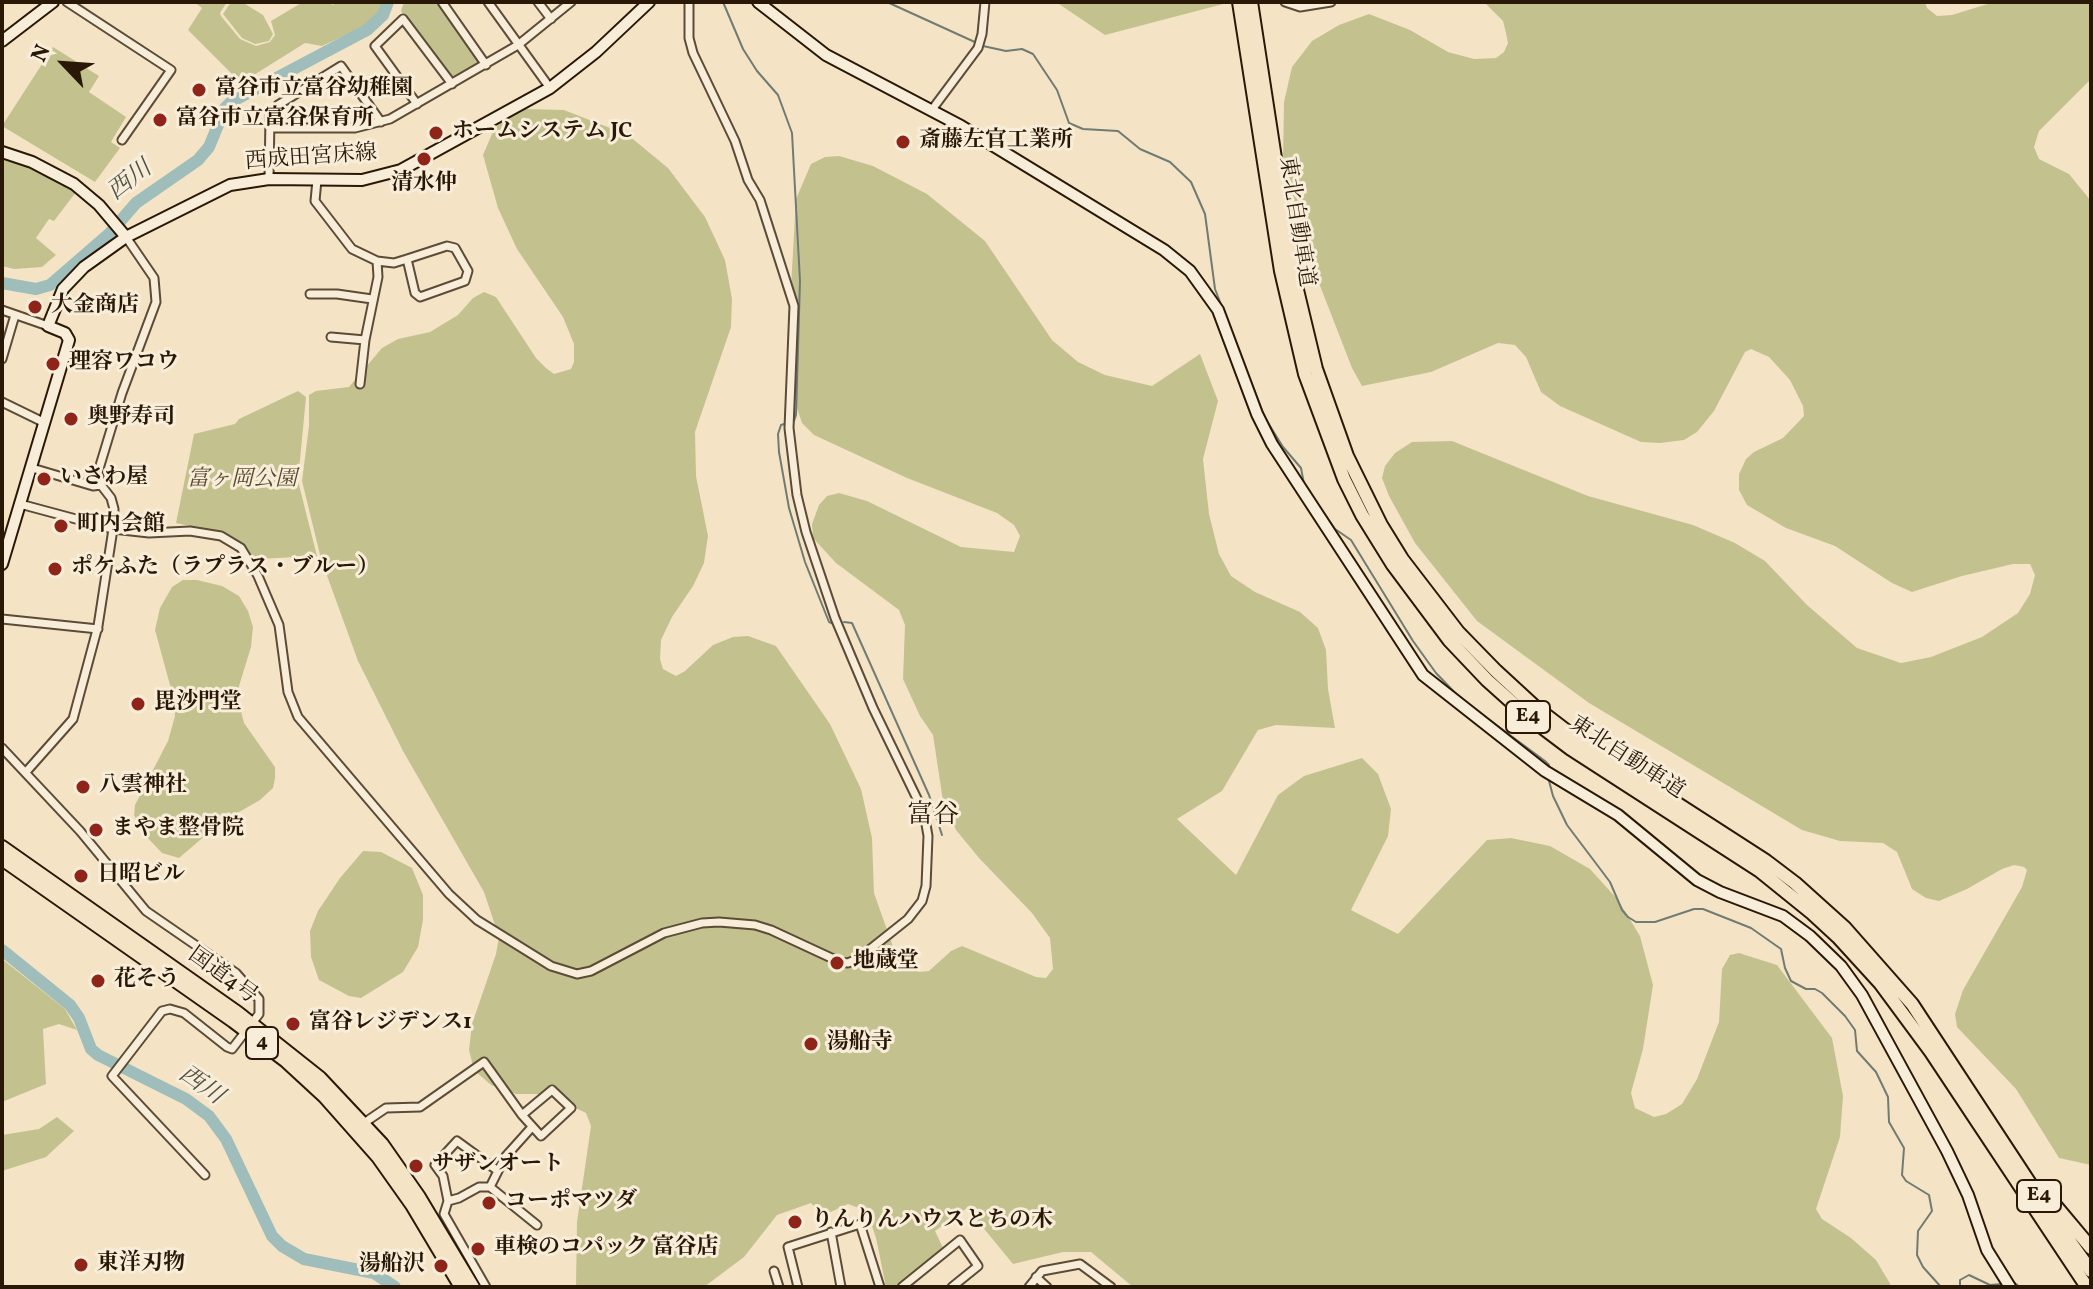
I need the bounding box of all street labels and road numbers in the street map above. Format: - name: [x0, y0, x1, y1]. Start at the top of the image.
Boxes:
- street label: 西成田宮床線: [244, 141, 378, 177]
- street label: 東北自動車道: [1272, 155, 1318, 289]
- road number: E4: [1506, 701, 1550, 733]
- street label: 東北自動車道: [1563, 712, 1689, 806]
- street label: 国道4号: [182, 943, 262, 1011]
- road number: 4: [246, 1027, 278, 1059]
- road number: E4: [2017, 1180, 2061, 1212]

